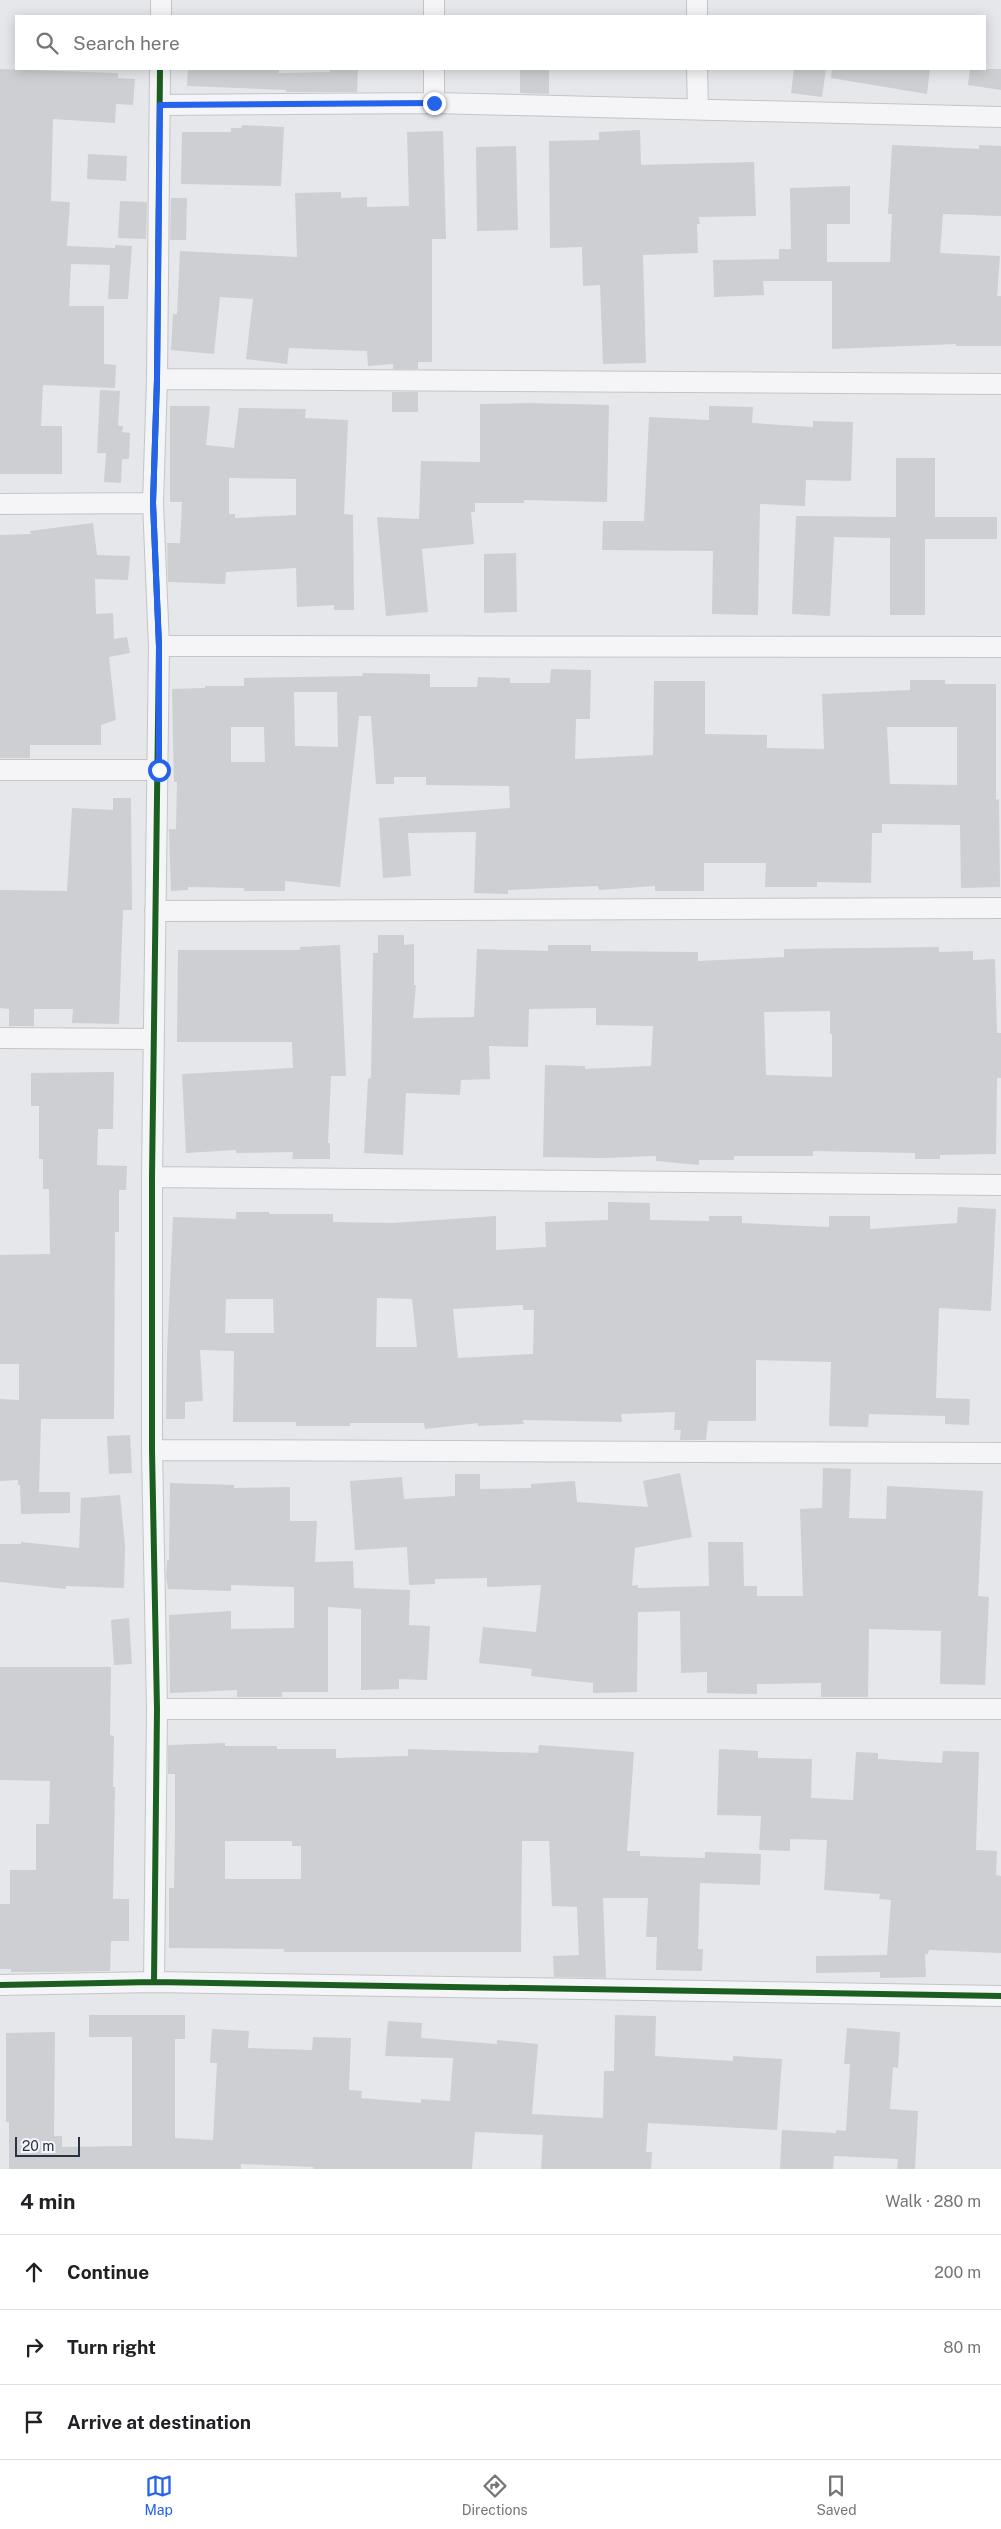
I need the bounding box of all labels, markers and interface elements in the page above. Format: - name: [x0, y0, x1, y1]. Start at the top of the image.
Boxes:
- search box: [15, 15, 986, 70]
- icon: search: [33, 29, 61, 57]
- text: Search here: [73, 32, 180, 54]
- route end: [423, 92, 446, 115]
- route start: [148, 759, 171, 782]
- scale bar: [15, 2134, 80, 2157]
- text: 20 m: [22, 2138, 54, 2154]
- text: 4 min: [20, 2189, 75, 2214]
- text: Walk · 280 m: [885, 2192, 981, 2211]
- icon: ahead: [20, 2258, 48, 2286]
- text: Continue: [67, 2261, 149, 2283]
- text: 200 m: [934, 2263, 981, 2282]
- icon: right: [20, 2333, 48, 2361]
- text: Turn right: [67, 2336, 156, 2358]
- text: 80 m: [943, 2338, 981, 2357]
- icon: arrive: [20, 2408, 48, 2436]
- text: Arrive at destination: [67, 2411, 251, 2433]
- tab: Map: [144, 2472, 173, 2518]
- tab: Directions: [462, 2472, 528, 2518]
- tab: Saved: [816, 2472, 857, 2518]

